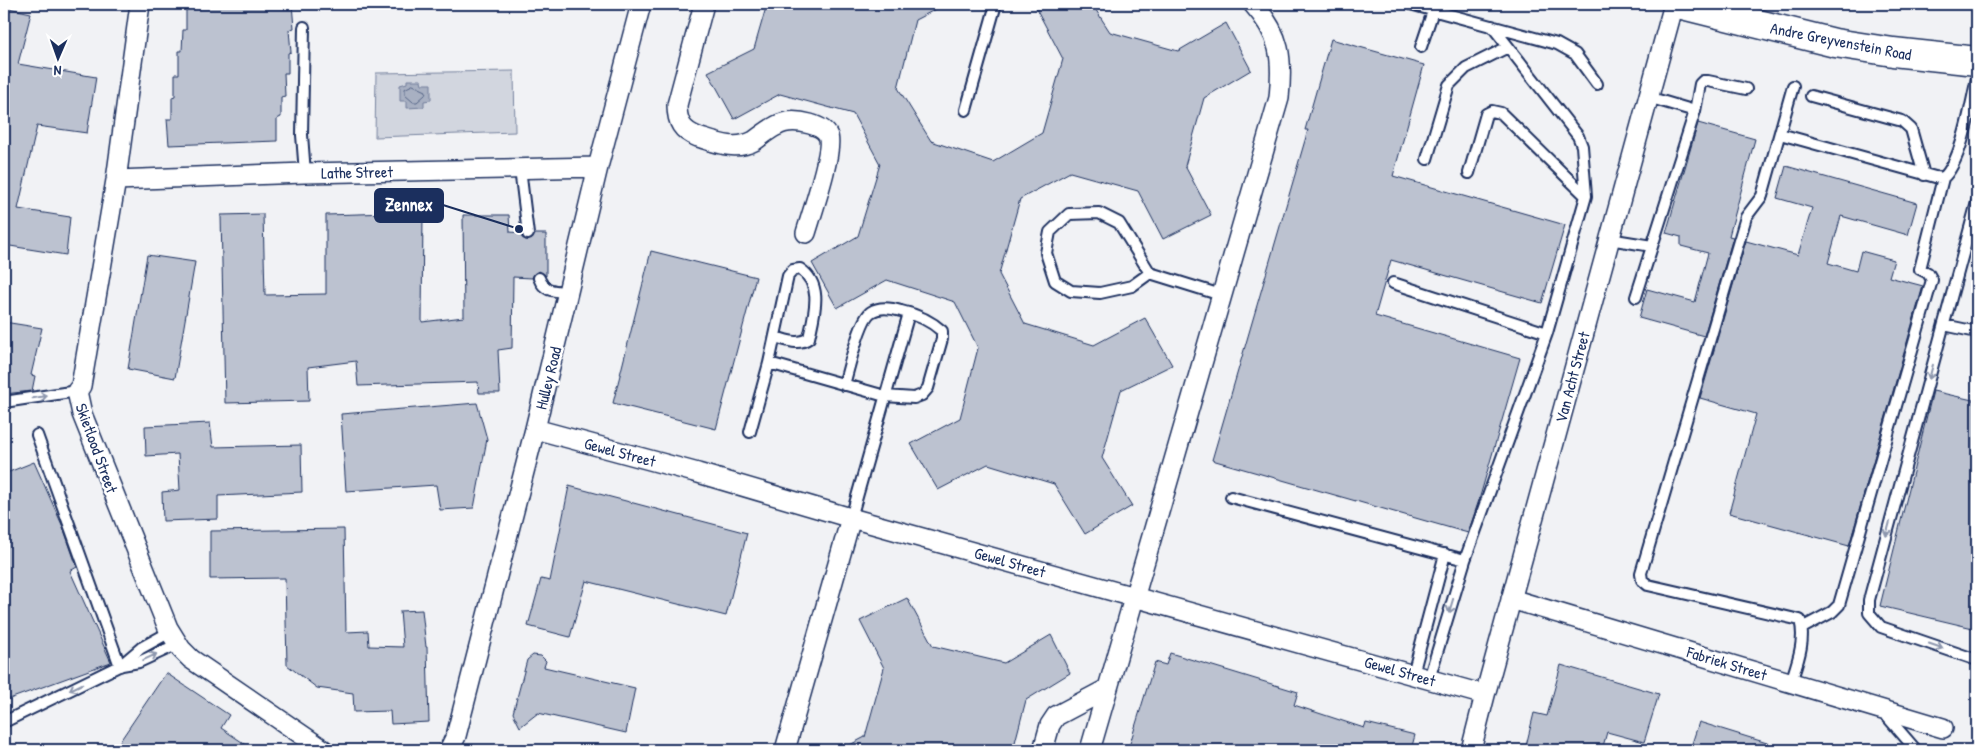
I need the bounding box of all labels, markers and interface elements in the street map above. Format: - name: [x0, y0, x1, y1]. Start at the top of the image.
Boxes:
- street label: Andre Greyvenstein Road: [1769, 17, 1913, 65]
- north arrow: [32, 32, 82, 82]
- text: N: [53, 62, 62, 81]
- street label: Lathe Street: [321, 160, 394, 184]
- callout: Zennex: [375, 189, 443, 222]
- text: Zennex: [385, 192, 433, 217]
- street label: Van Acht Street: [1549, 329, 1595, 425]
- street label: Hulley Road: [530, 344, 566, 412]
- one-way arrow: [1926, 364, 1935, 380]
- one-way arrow: [32, 392, 48, 402]
- street label: Skietlood Street: [71, 400, 124, 496]
- street label: Gewel Street: [582, 432, 659, 472]
- one-way arrow: [1883, 521, 1892, 537]
- street label: Gewel Street: [972, 541, 1049, 583]
- one-way arrow: [1446, 598, 1456, 614]
- street label: Fabriek Street: [1683, 640, 1770, 686]
- one-way arrow: [1928, 641, 1944, 651]
- street label: Gewel Street: [1362, 650, 1439, 692]
- one-way arrow: [142, 652, 157, 661]
- one-way arrow: [69, 683, 84, 692]

